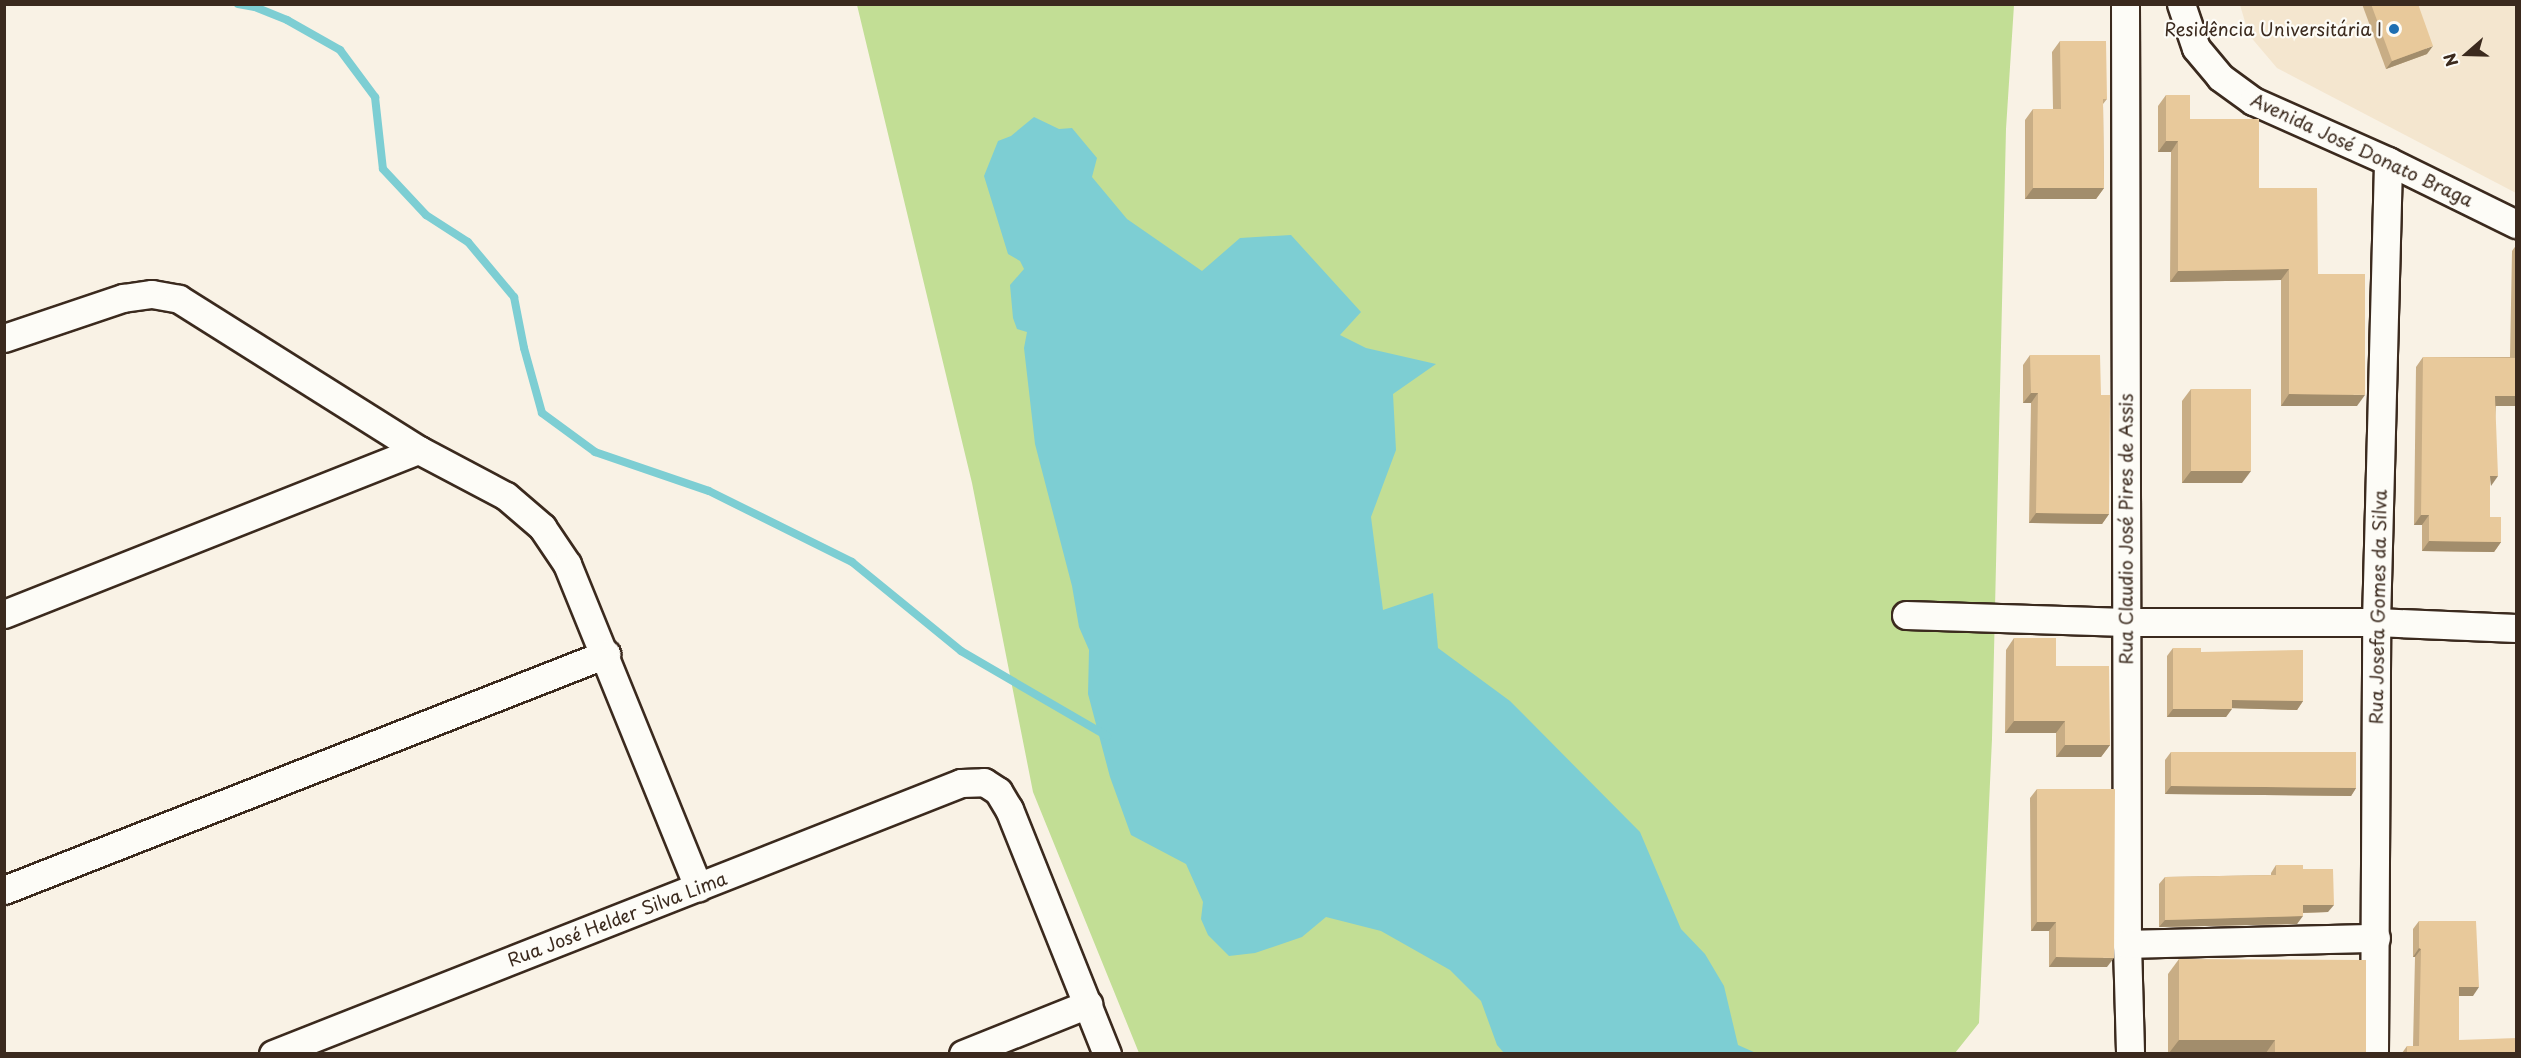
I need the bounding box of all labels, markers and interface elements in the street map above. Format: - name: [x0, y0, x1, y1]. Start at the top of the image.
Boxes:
- place label: Residência Universitária I: [2163, 18, 2382, 40]
- marker: Residência Universitária I: [2387, 22, 2401, 36]
- north arrow: [2437, 24, 2497, 84]
- text: N: [2437, 50, 2464, 70]
- street label: Avenida José Donato Braga: [2247, 89, 2477, 211]
- street label: Rua Claudio José Pires de Assis: [2115, 393, 2137, 665]
- street label: Rua Josefa Gomes da Silva: [2365, 489, 2391, 725]
- street label: Rua José Helder Silva Lima: [503, 867, 731, 971]

